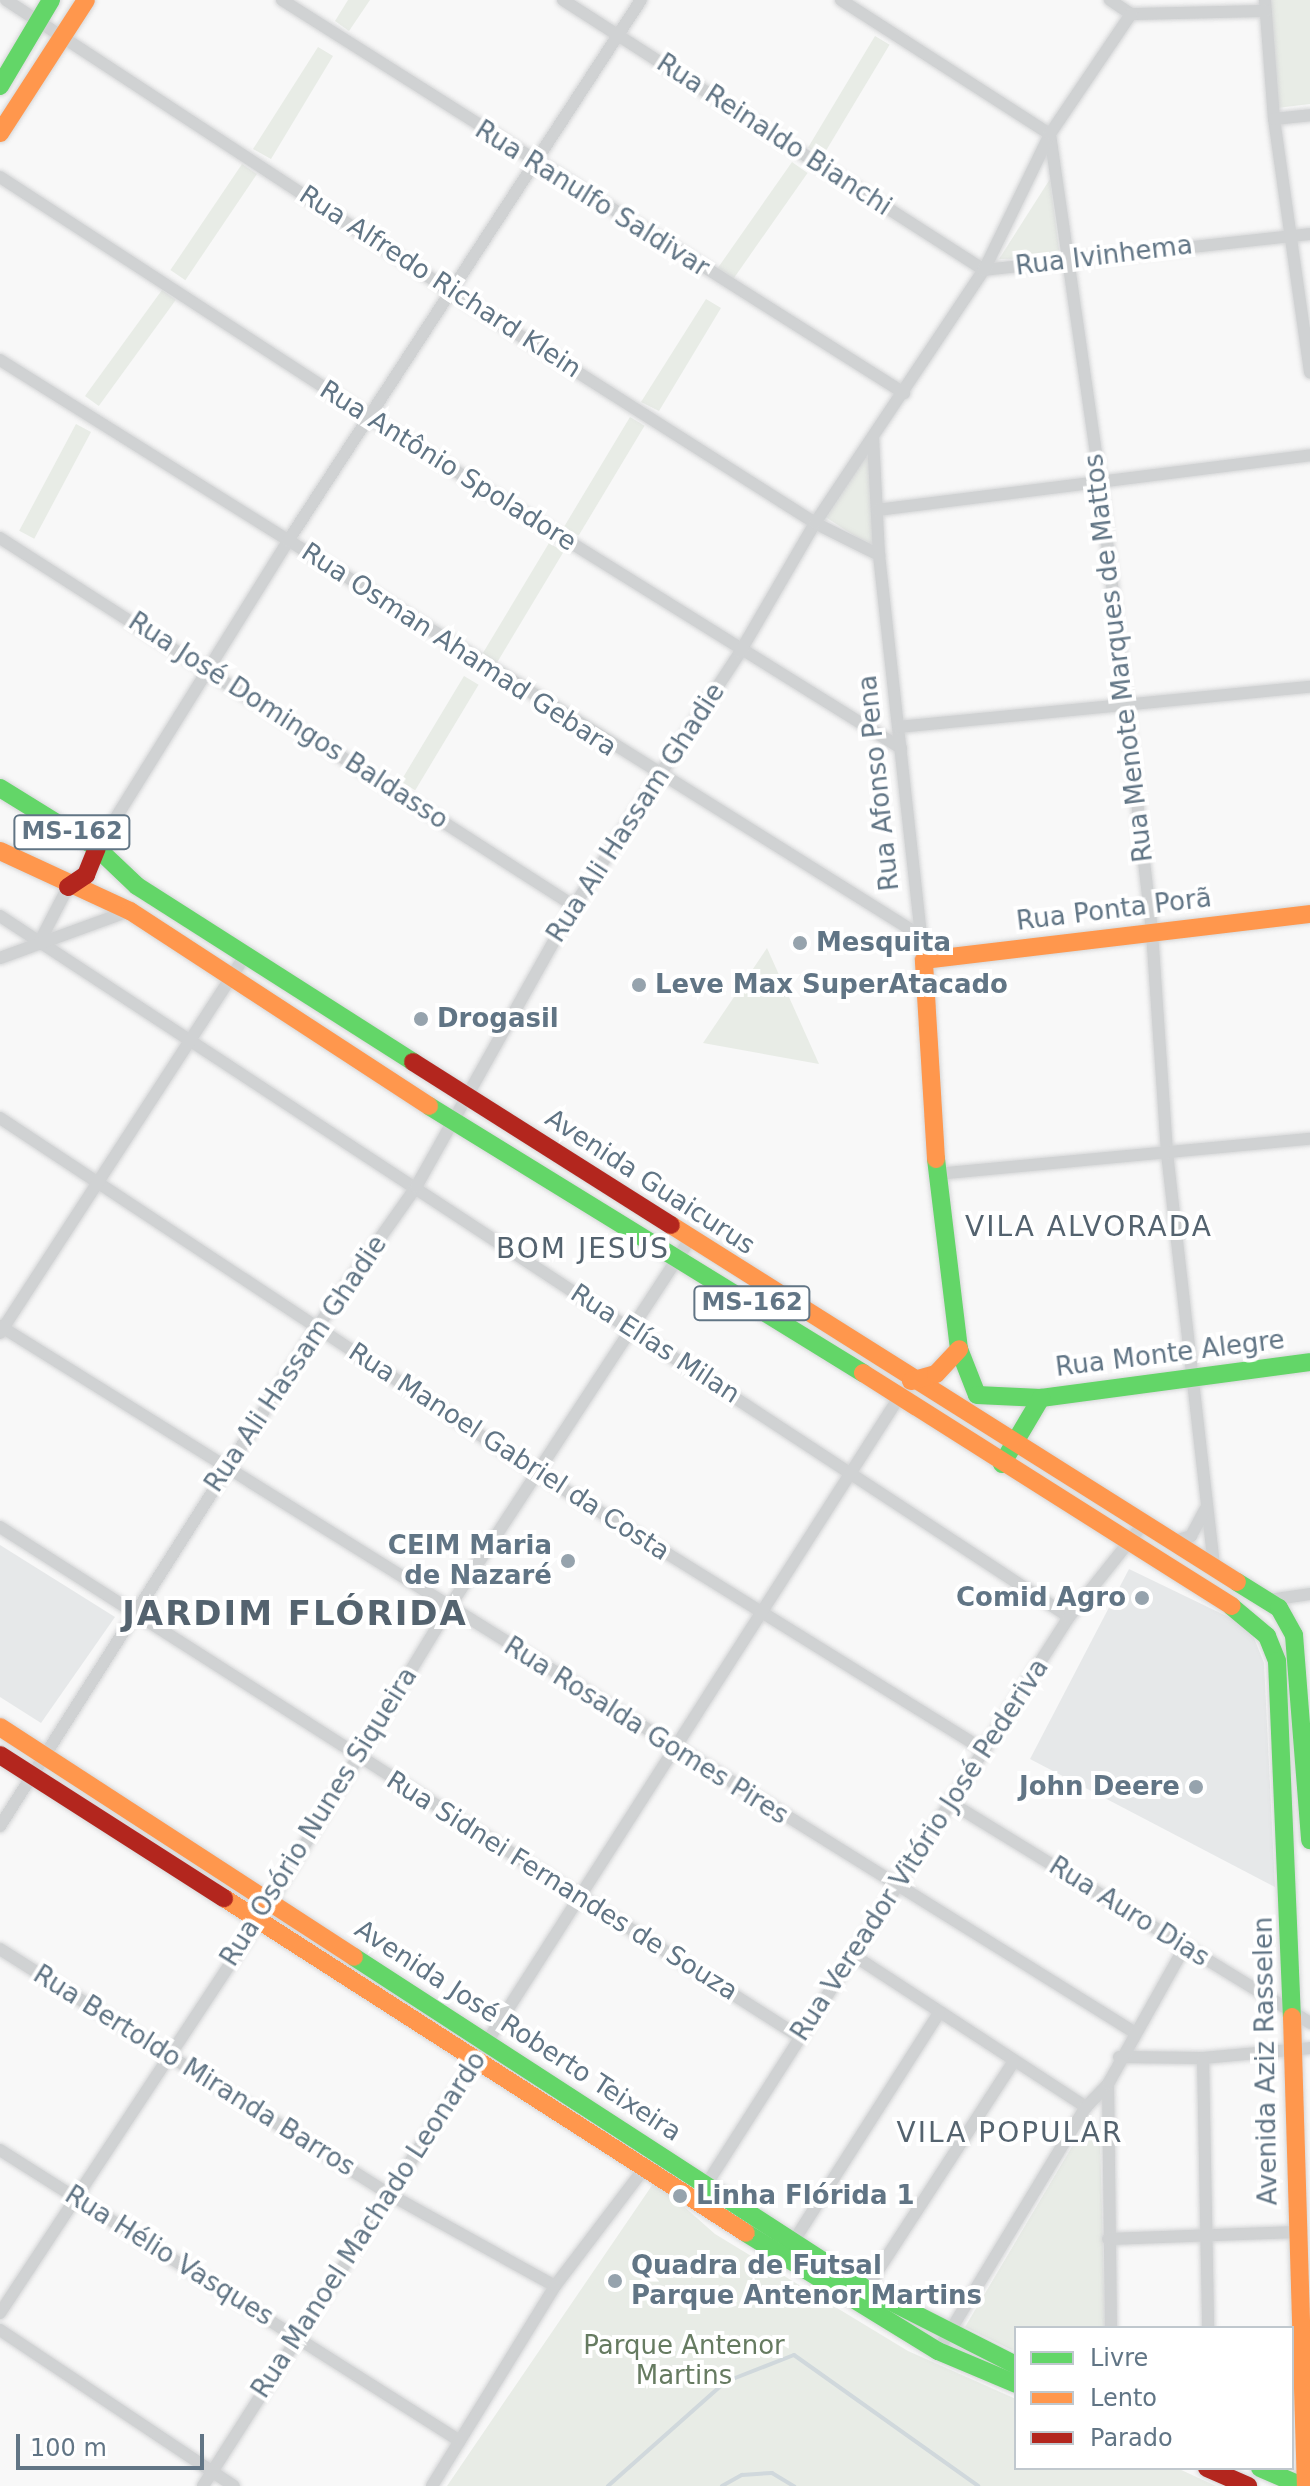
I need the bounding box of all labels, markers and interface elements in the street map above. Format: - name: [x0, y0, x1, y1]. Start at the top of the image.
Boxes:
- street label: Rua Reinaldo Bianchi: [651, 47, 897, 223]
- street label: Rua Ranulfo Saldivar: [469, 114, 715, 284]
- street label: Rua Alfredo Richard Klein: [293, 179, 587, 385]
- street label: Rua Ivinhema: [1014, 230, 1194, 282]
- street label: Rua Antônio Spoladore: [314, 374, 582, 558]
- street label: Rua Menote Marques de Mattos: [1078, 452, 1160, 864]
- street label: Rua Osman Ahamad Gebara: [296, 536, 622, 764]
- street label: Rua José Domingos Baldasso: [122, 606, 454, 836]
- street label: Rua Afonso Pena: [852, 674, 906, 892]
- street label: Rua Ali Hassam Ghadie: [541, 678, 731, 948]
- road number: MS-162: [12, 812, 132, 852]
- street label: Rua Ponta Porã: [1015, 883, 1213, 937]
- place label: Mesquita: [816, 927, 951, 959]
- marker: Mesquita: [791, 934, 809, 952]
- place label: Leve Max SuperAtacado: [655, 969, 1008, 1001]
- marker: Leve Max SuperAtacado: [630, 976, 648, 994]
- place label: Drogasil: [437, 1003, 559, 1035]
- marker: Drogasil: [412, 1010, 430, 1028]
- street label: Avenida Guaicurus: [539, 1103, 761, 1261]
- district label: VILA ALVORADA: [965, 1210, 1213, 1244]
- street label: Rua Ali Hassam Ghadie: [199, 1230, 393, 1498]
- district label: BOM JESUS: [496, 1232, 670, 1266]
- street label: Rua Elías Milan: [565, 1278, 745, 1410]
- road number: MS-162: [692, 1283, 812, 1323]
- street label: Rua Monte Alegre: [1054, 1324, 1286, 1384]
- street label: Rua Manoel Gabriel da Costa: [343, 1336, 675, 1568]
- place label: CEIM Maria de Nazaré: [388, 1530, 552, 1592]
- marker: CEIM Maria de Nazaré: [559, 1552, 577, 1570]
- place label: Comid Agro: [956, 1582, 1126, 1614]
- marker: Comid Agro: [1133, 1589, 1151, 1607]
- district label: JARDIM FLÓRIDA: [122, 1594, 468, 1634]
- street label: Rua Rosalda Gomes Pires: [498, 1631, 794, 1831]
- street label: Rua Vereador Vitório José Pederiva: [785, 1653, 1055, 2047]
- street label: Rua Osório Nunes Siqueira: [214, 1662, 424, 1972]
- street label: Rua Sidnei Fernandes de Souza: [381, 1765, 743, 2007]
- place label: John Deere: [1019, 1771, 1180, 1803]
- marker: John Deere: [1187, 1778, 1205, 1796]
- street label: Rua Auro Dias: [1043, 1850, 1215, 1974]
- street label: Avenida José Roberto Teixeira: [349, 1914, 687, 2148]
- street label: Avenida Aziz Rasselen: [1248, 1916, 1284, 2206]
- street label: Rua Bertoldo Miranda Barros: [28, 1959, 360, 2183]
- street label: Rua Manoel Machado Leonardo: [245, 2046, 493, 2404]
- district label: VILA POPULAR: [897, 2116, 1123, 2150]
- street label: Rua Hélio Vasques: [59, 2179, 279, 2333]
- place label: Linha Flórida 1: [696, 2180, 915, 2212]
- marker: Linha Flórida 1: [671, 2187, 689, 2205]
- place label: Quadra de Futsal Parque Antenor Martins: [631, 2250, 982, 2312]
- marker: Quadra de Futsal Parque Antenor Martins: [606, 2272, 624, 2290]
- legend: [1014, 2326, 1294, 2470]
- park label: Parque Antenor Martins: [583, 2330, 785, 2392]
- text: Livre: [1090, 2344, 1148, 2372]
- text: Lento: [1090, 2384, 1157, 2412]
- scale bar: [20, 2418, 208, 2468]
- text: Parado: [1090, 2424, 1173, 2452]
- text: 100 m: [30, 2434, 107, 2462]

